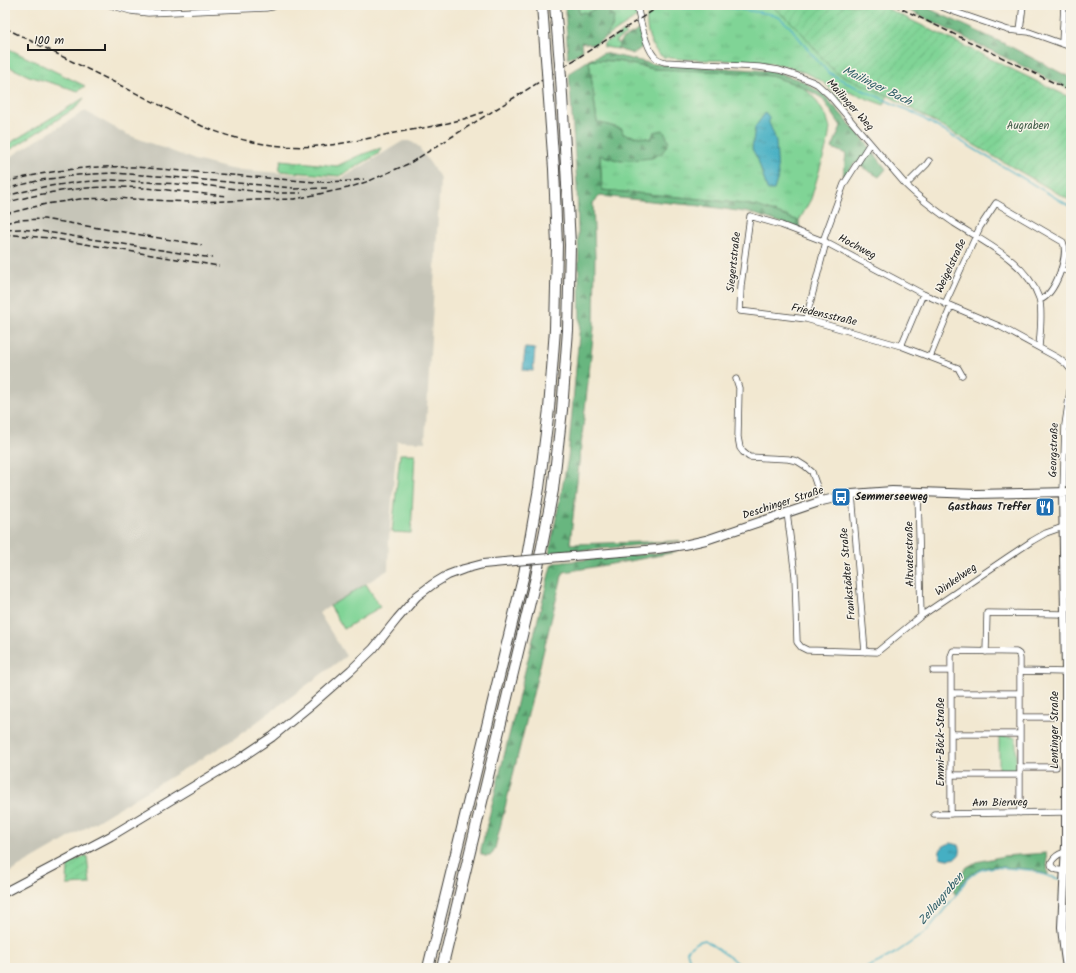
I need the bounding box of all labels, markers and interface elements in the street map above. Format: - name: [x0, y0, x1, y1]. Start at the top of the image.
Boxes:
- scale bar: [28, 26, 105, 52]
- text: 100 m: [34, 31, 65, 50]
- water label: Mailinger Bach: [839, 61, 916, 112]
- street label: Mailinger Weg: [822, 75, 878, 135]
- park label: Augraben: [1007, 117, 1049, 135]
- street label: Hochweg: [835, 229, 879, 265]
- street label: Siegertstraße: [722, 231, 746, 293]
- street label: Weigelstraße: [931, 236, 971, 296]
- street label: Friedensstraße: [789, 299, 859, 331]
- street label: Georgstraße: [1044, 422, 1064, 478]
- street label: Deschinger Straße: [740, 481, 826, 525]
- bus stop icon: Semmerseeweg: [830, 486, 852, 508]
- place label: Semmerseeweg: [855, 488, 928, 506]
- restaurant icon: Gasthaus Treffer: [1034, 496, 1056, 518]
- place label: Gasthaus Treffer: [948, 498, 1032, 516]
- street label: Altvaterstraße: [900, 521, 920, 587]
- street label: Frankstädter Straße: [835, 527, 861, 621]
- street label: Winkelweg: [931, 559, 981, 601]
- street label: Lentinger Straße: [1046, 691, 1064, 769]
- street label: Emmi-Böck-Straße: [932, 697, 950, 786]
- street label: Am Bierweg: [972, 794, 1028, 812]
- water label: Zellaugraben: [913, 867, 970, 929]

